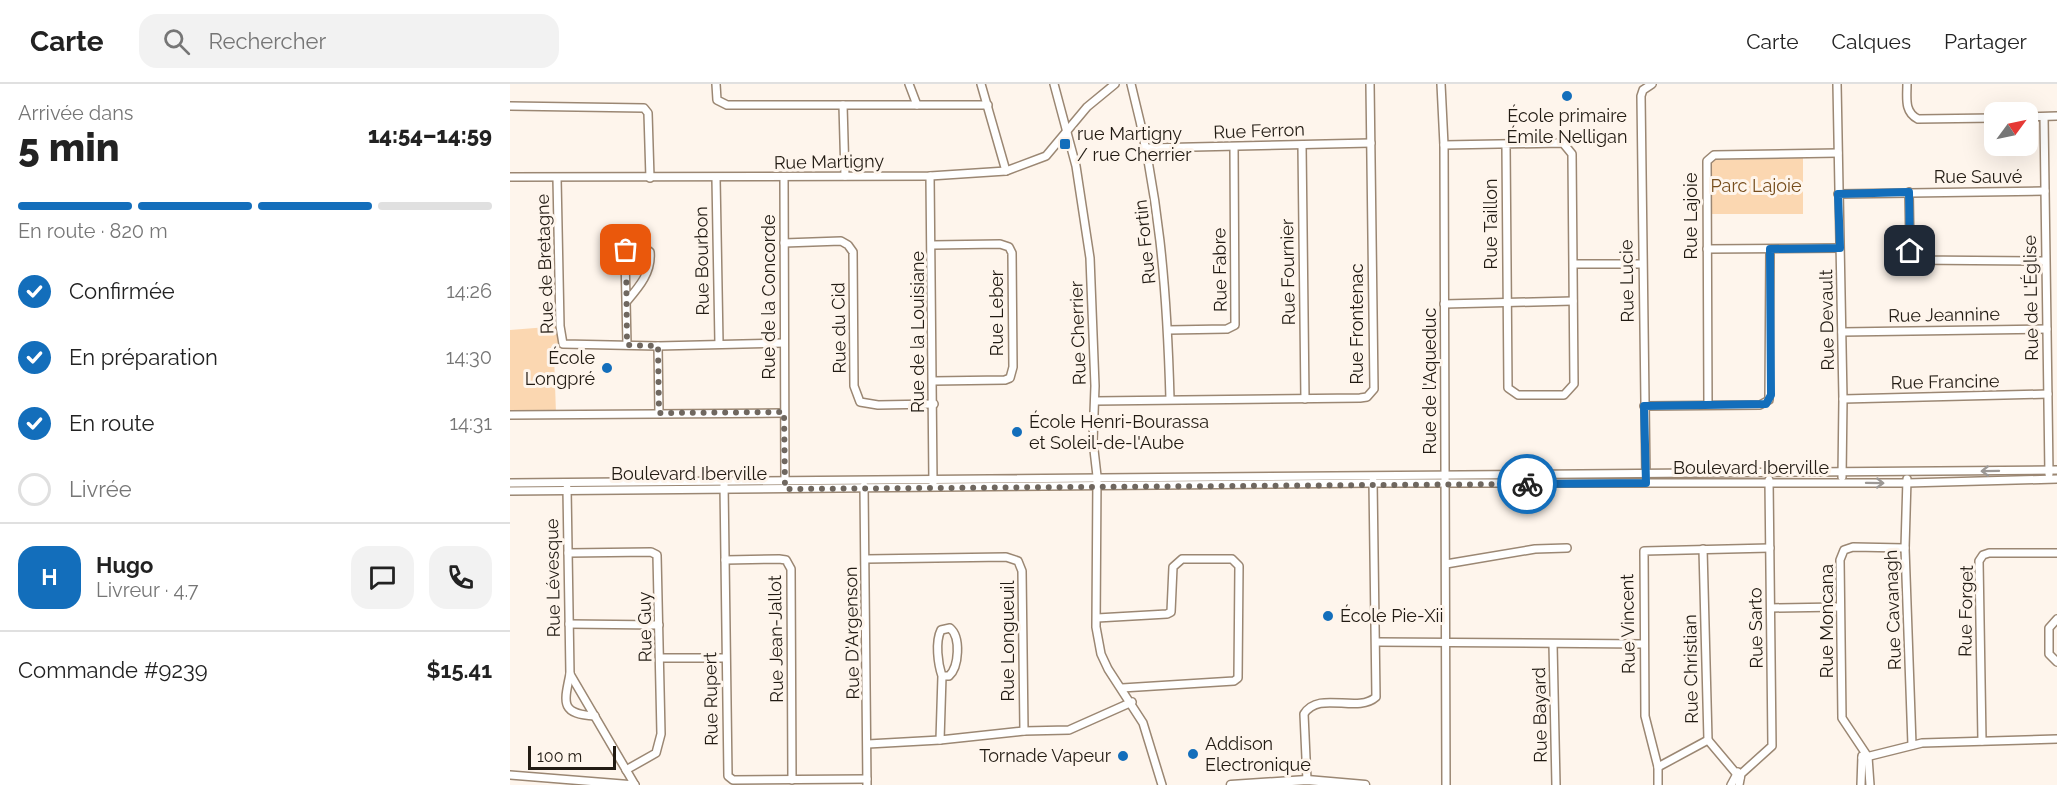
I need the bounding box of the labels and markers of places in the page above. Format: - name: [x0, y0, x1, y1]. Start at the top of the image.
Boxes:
- marker: École primaire Émile Nelligan: [1560, 89, 1574, 103]
- place label: École primaire Émile Nelligan: [1507, 104, 1627, 147]
- place label: rue Martigny / rue Cherrier: [1077, 123, 1192, 165]
- marker: rue Martigny / rue Cherrier: [1058, 137, 1072, 151]
- pin: [600, 224, 651, 275]
- pin: [1884, 225, 1935, 276]
- place label: École Longpré: [525, 346, 595, 389]
- marker: École Longpré: [600, 361, 614, 375]
- place label: École Henri-Bourassa et Soleil-de-l'Aube: [1029, 410, 1209, 453]
- marker: École Henri-Bourassa et Soleil-de-l'Aube: [1010, 425, 1024, 439]
- place label: École Pie-Xii: [1340, 604, 1443, 626]
- marker: École Pie-Xii: [1321, 609, 1335, 623]
- place label: Addison Electronique: [1205, 733, 1311, 775]
- place label: Tornade Vapeur: [979, 745, 1112, 766]
- marker: Addison Electronique: [1186, 747, 1200, 761]
- marker: Tornade Vapeur: [1116, 749, 1130, 763]

